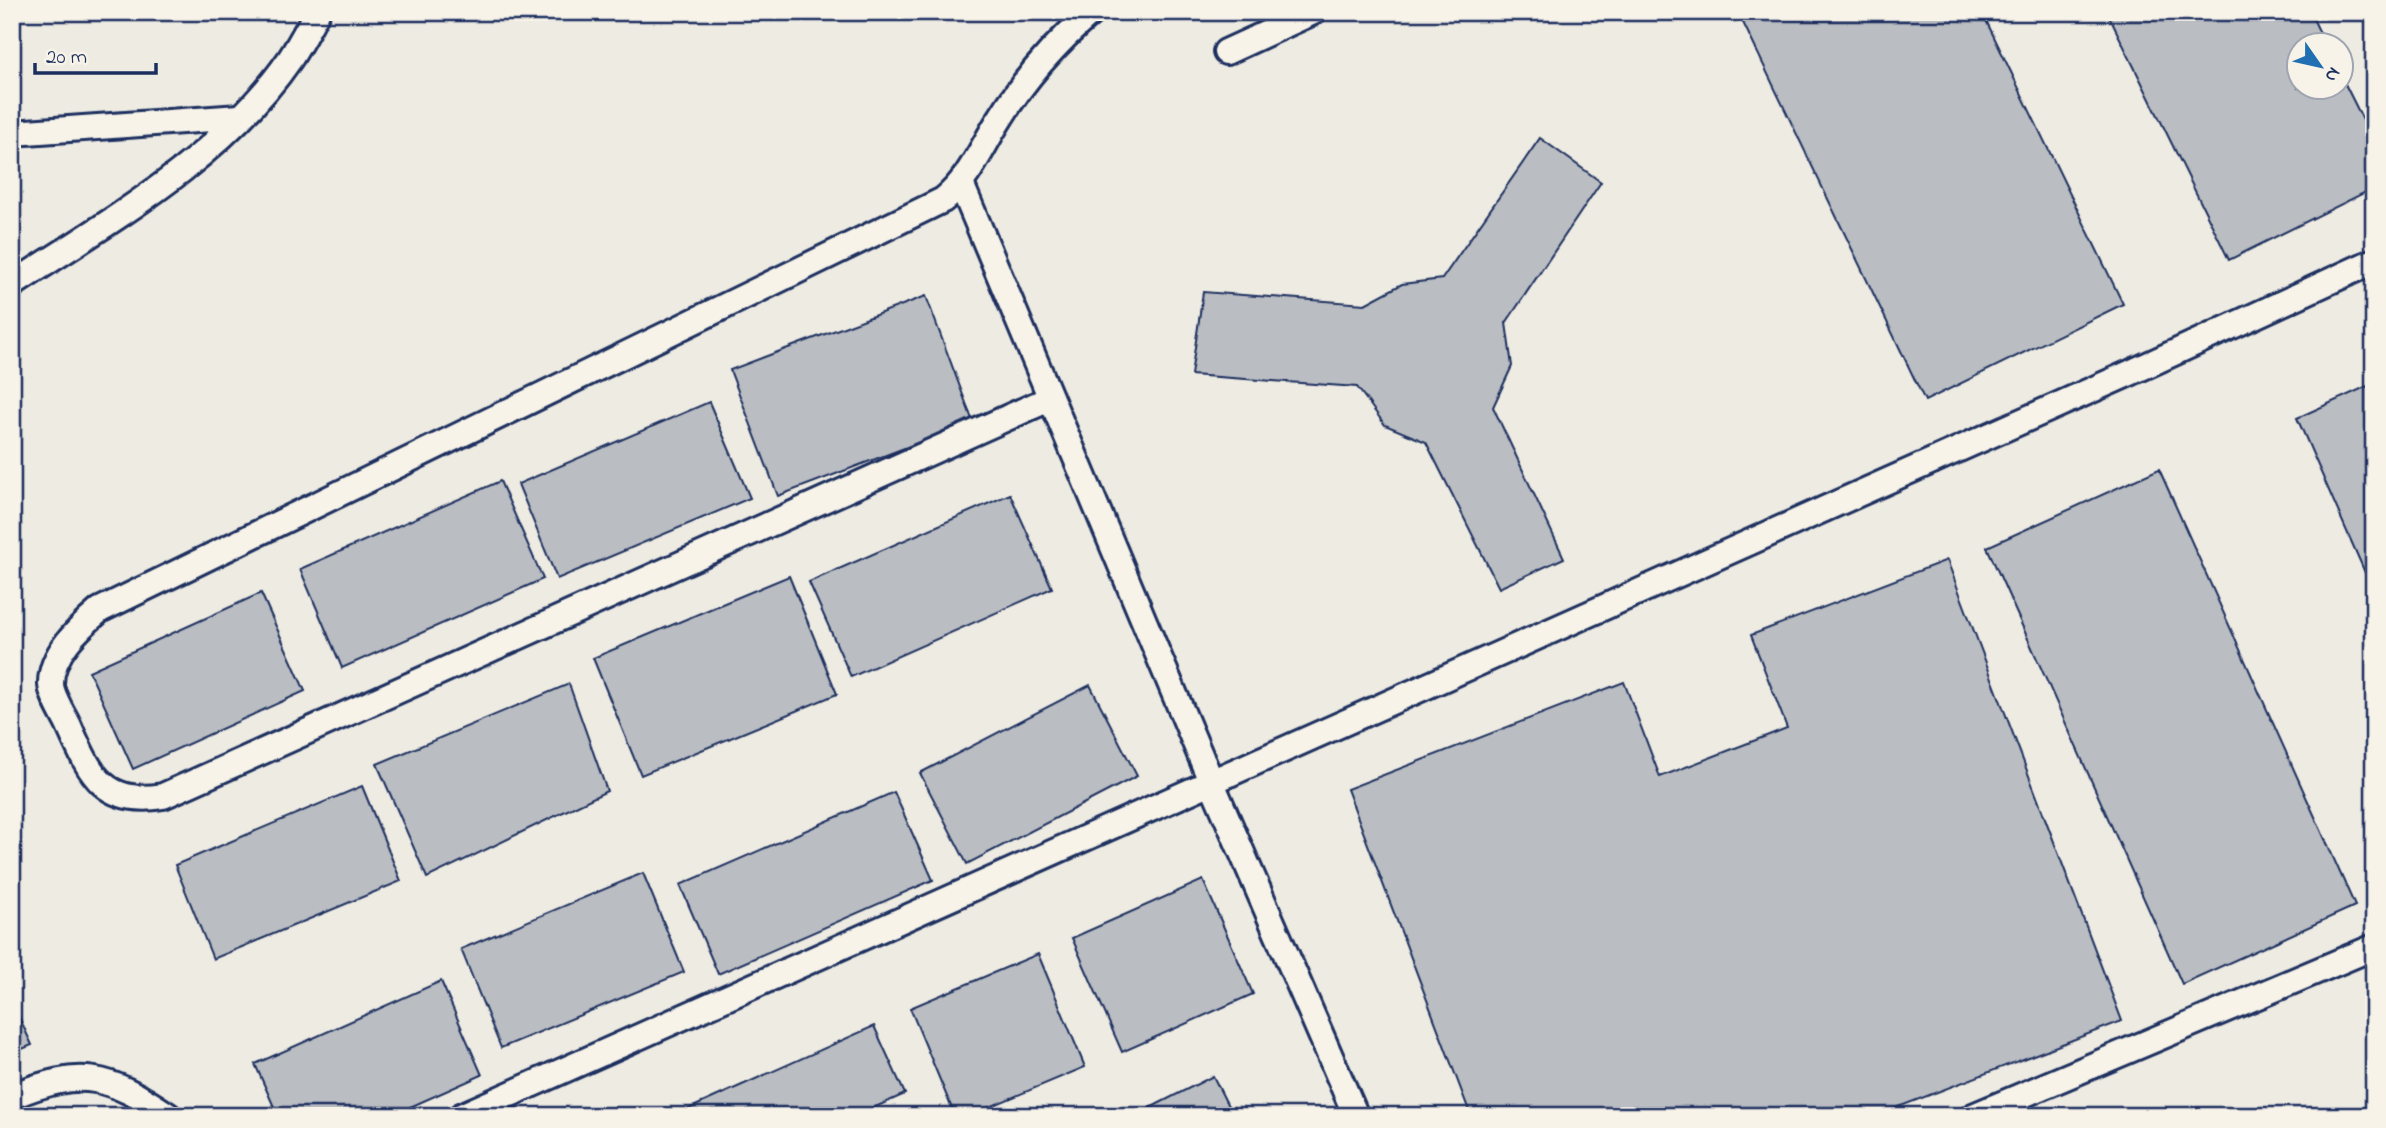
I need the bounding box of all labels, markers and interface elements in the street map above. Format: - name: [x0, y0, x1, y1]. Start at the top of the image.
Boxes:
- scale bar: [35, 32, 156, 76]
- north arrow: [2284, 32, 2354, 102]
- text: 20 m: [46, 43, 87, 73]
- text: N: [2317, 61, 2347, 87]

